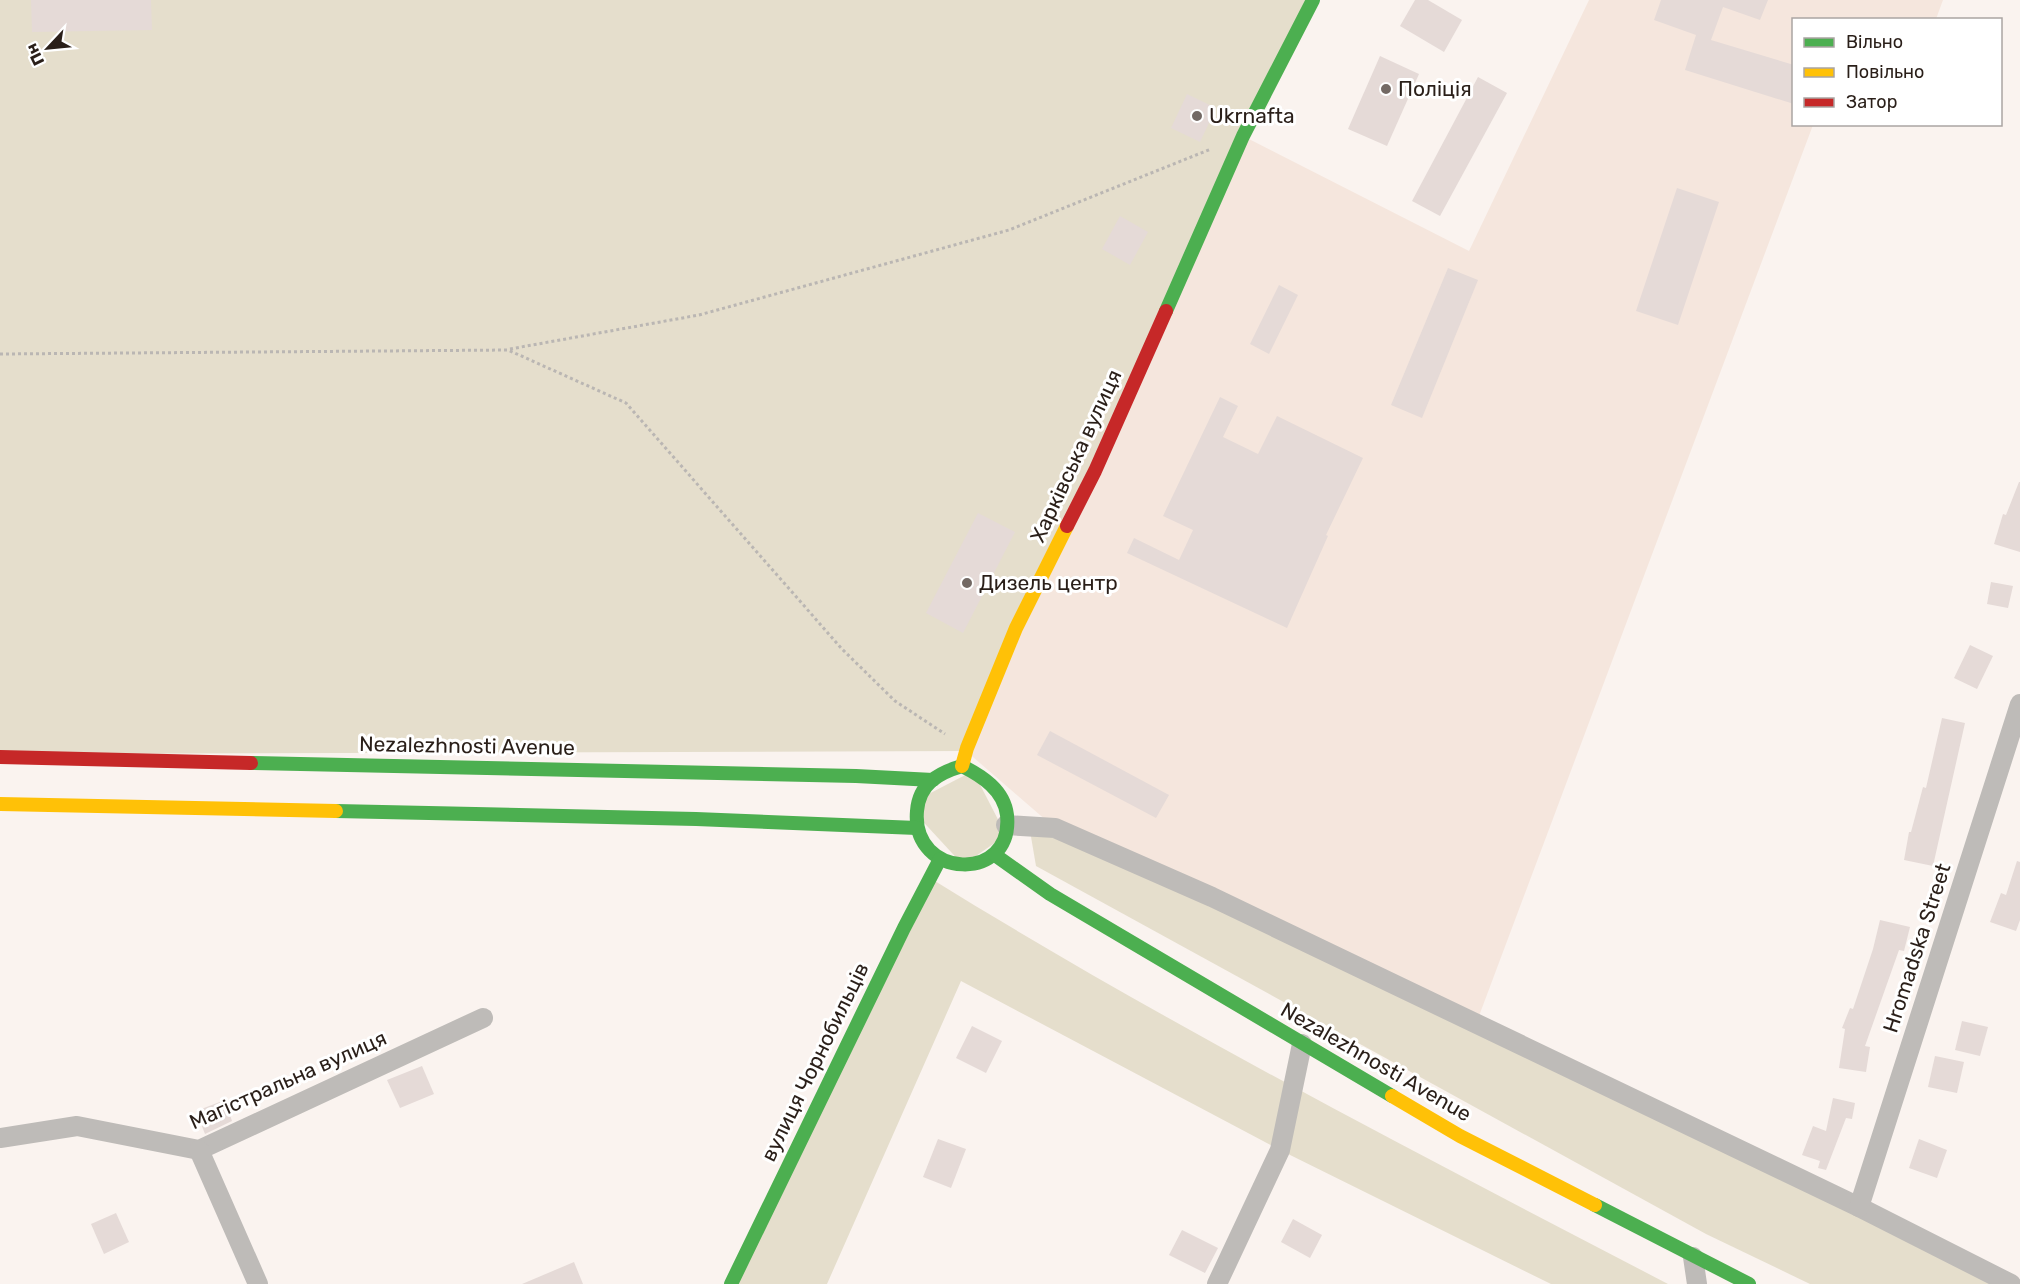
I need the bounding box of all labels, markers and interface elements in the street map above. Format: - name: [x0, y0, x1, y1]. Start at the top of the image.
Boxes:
- north arrow: [18, 18, 78, 78]
- legend: [1792, 18, 2002, 126]
- text: Вільно: [1846, 31, 1903, 53]
- text: Пн: [22, 40, 48, 68]
- text: Повільно: [1846, 61, 1924, 83]
- place label: Поліція: [1398, 76, 1472, 101]
- marker: Поліція: [1379, 82, 1393, 96]
- text: Затор: [1846, 91, 1897, 113]
- place label: Ukrnafta: [1209, 103, 1295, 128]
- marker: Ukrnafta: [1190, 109, 1204, 123]
- street label: Харківська вулиця: [1025, 365, 1127, 546]
- place label: Дизель центр: [979, 570, 1118, 595]
- marker: Дизель центр: [960, 576, 974, 590]
- street label: Nezalezhnosti Avenue: [359, 731, 575, 760]
- street label: Hromadska Street: [1877, 860, 1956, 1036]
- street label: вулиця Чорнобильців: [756, 958, 874, 1165]
- street label: Nezalezhnosti Avenue: [1277, 997, 1476, 1126]
- street label: Магістральна вулиця: [185, 1025, 390, 1134]

